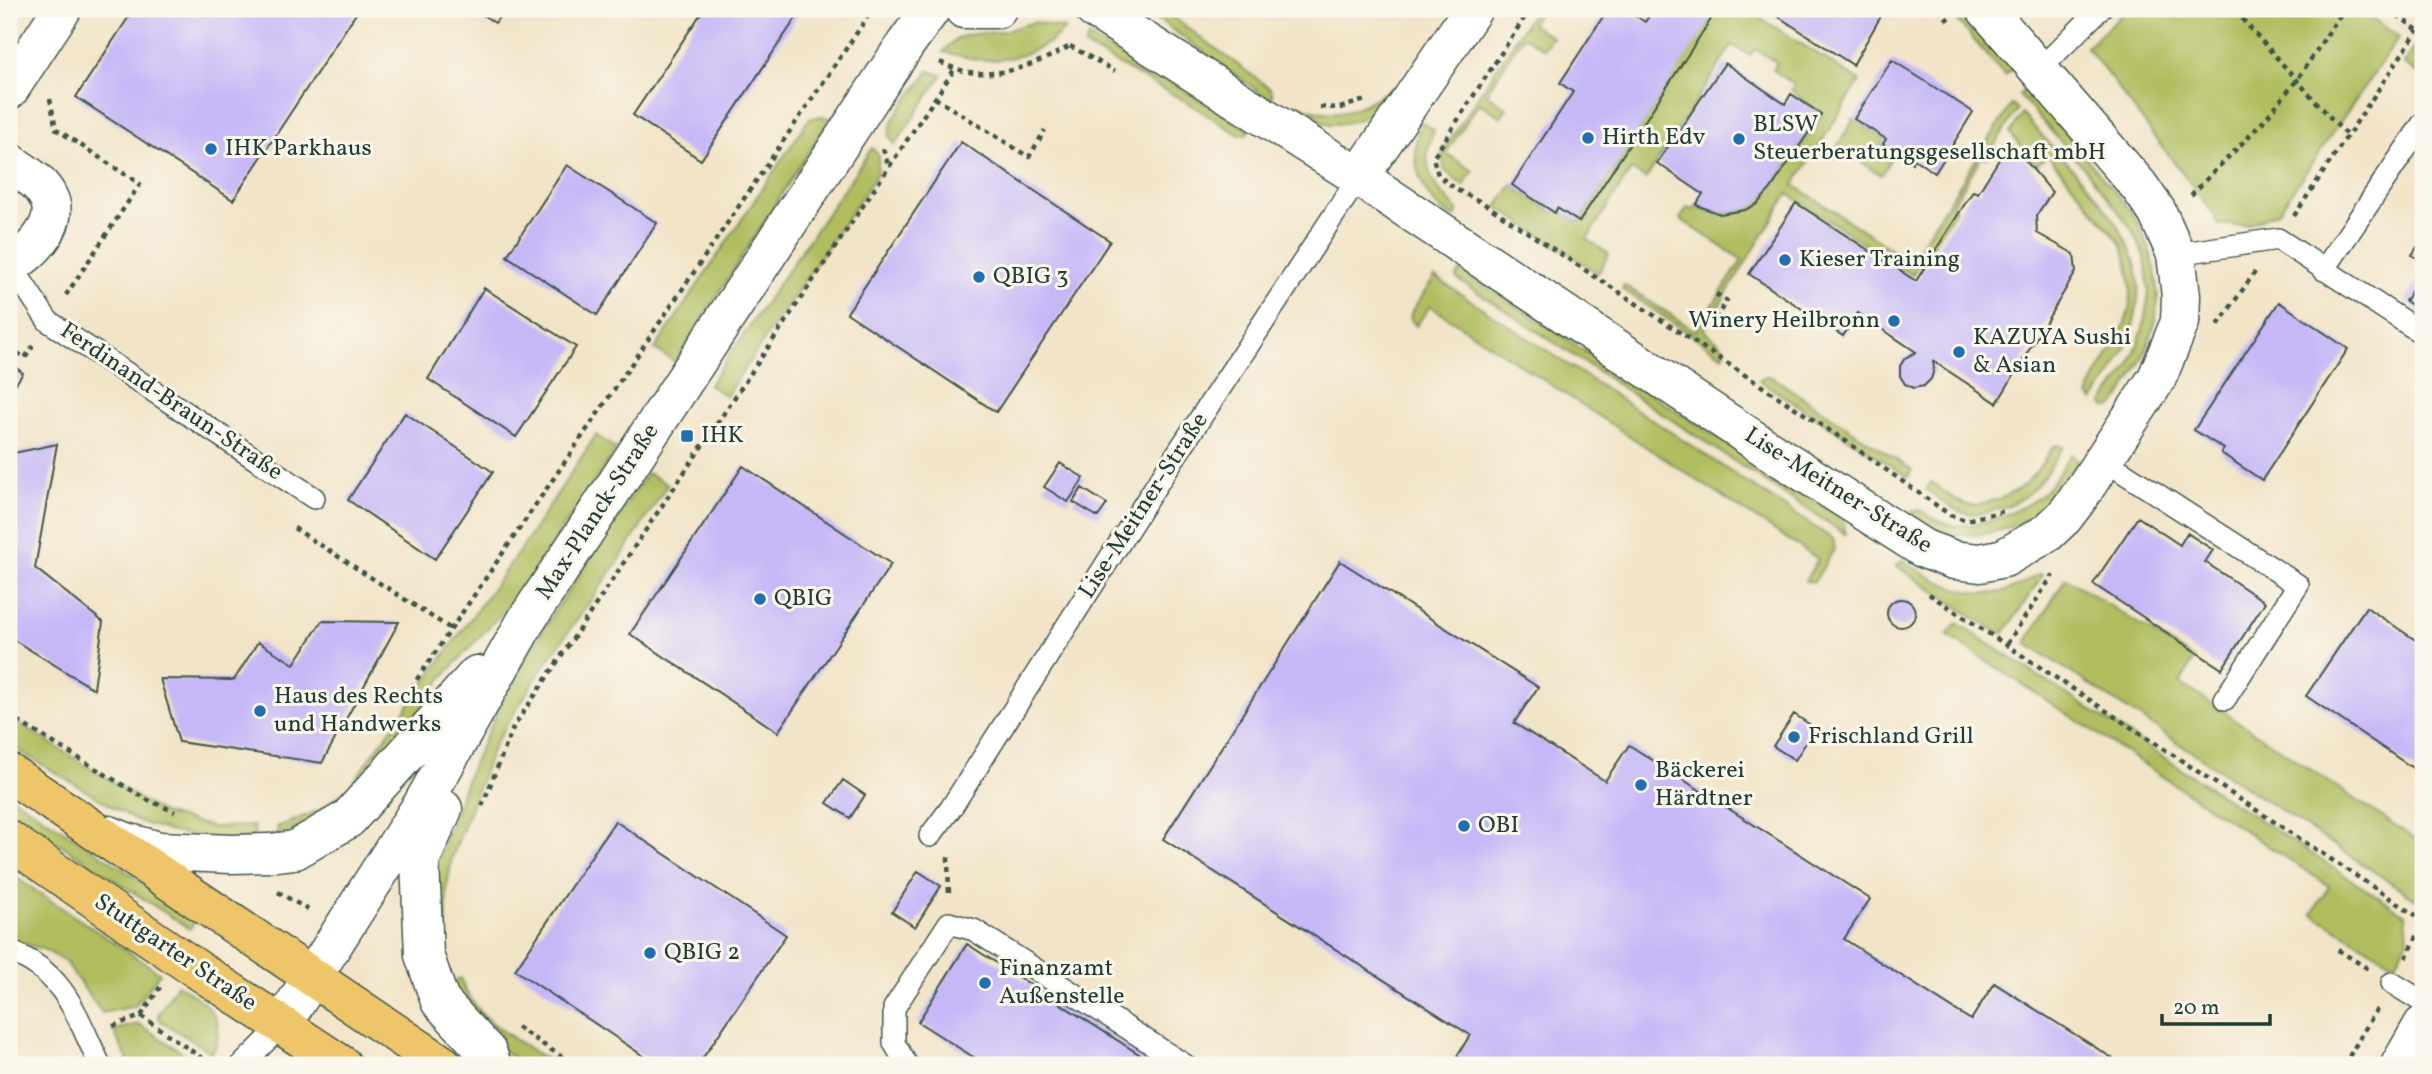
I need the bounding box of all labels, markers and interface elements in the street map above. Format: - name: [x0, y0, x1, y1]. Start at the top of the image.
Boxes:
- place label: BLSW Steuerberatungsgesellschaft mbH: [1753, 108, 2106, 170]
- place label: Hirth Edv: [1602, 121, 1706, 155]
- marker: Hirth Edv: [1580, 130, 1596, 146]
- marker: BLSW Steuerberatungsgesellschaft mbH: [1731, 131, 1747, 147]
- place label: IHK Parkhaus: [225, 132, 372, 166]
- marker: IHK Parkhaus: [203, 141, 219, 157]
- place label: Kieser Training: [1799, 243, 1960, 277]
- marker: Kieser Training: [1777, 252, 1793, 268]
- place label: QBIG 3: [993, 260, 1069, 294]
- marker: QBIG 3: [971, 269, 987, 285]
- place label: Winery Heilbronn: [1688, 304, 1880, 338]
- marker: Winery Heilbronn: [1886, 313, 1902, 329]
- street label: Ferdinand-Braun-Straße: [53, 315, 289, 489]
- place label: KAZUYA Sushi & Asian: [1973, 321, 2131, 383]
- marker: KAZUYA Sushi & Asian: [1951, 344, 1967, 360]
- street label: Lise-Meitner-Straße: [1071, 406, 1217, 606]
- street label: Max-Planck-Straße: [528, 417, 668, 607]
- place label: IHK: [701, 419, 744, 453]
- street label: Lise-Meitner-Straße: [1737, 419, 1939, 563]
- marker: IHK: [679, 428, 695, 444]
- place label: QBIG: [774, 582, 833, 616]
- marker: QBIG: [752, 591, 768, 607]
- place label: Haus des Rechts und Handwerks: [274, 680, 443, 742]
- marker: Haus des Rechts und Handwerks: [252, 703, 268, 719]
- place label: Frischland Grill: [1808, 720, 1974, 754]
- marker: Frischland Grill: [1786, 729, 1802, 745]
- place label: Bäckerei Härdtner: [1655, 754, 1753, 816]
- marker: Bäckerei Härdtner: [1633, 777, 1649, 793]
- place label: OBI: [1478, 809, 1519, 843]
- marker: OBI: [1456, 818, 1472, 834]
- street label: Stuttgarter Straße: [87, 886, 263, 1020]
- place label: QBIG 2: [664, 936, 740, 970]
- marker: QBIG 2: [642, 945, 658, 961]
- place label: Finanzamt Außenstelle: [999, 952, 1125, 1014]
- marker: Finanzamt Außenstelle: [977, 975, 993, 991]
- scale bar: [2162, 983, 2271, 1027]
- text: 20 m: [2173, 994, 2219, 1023]

